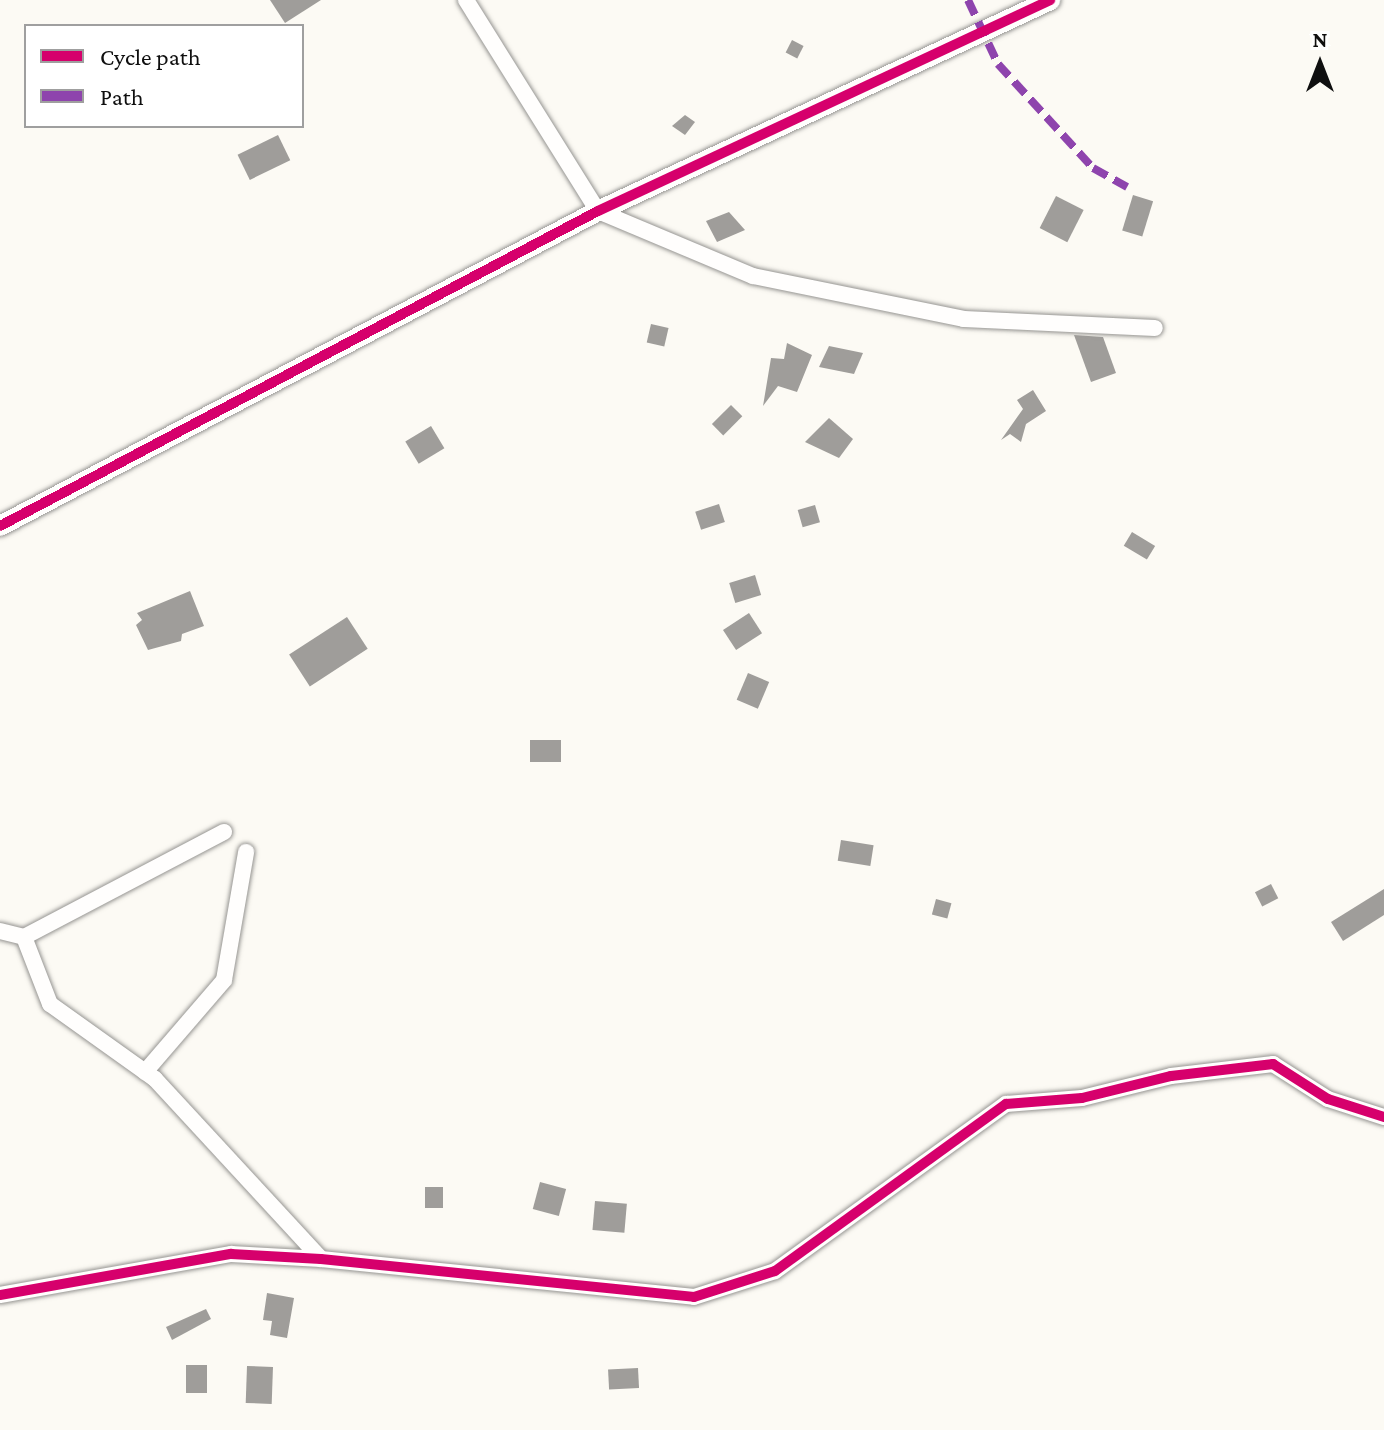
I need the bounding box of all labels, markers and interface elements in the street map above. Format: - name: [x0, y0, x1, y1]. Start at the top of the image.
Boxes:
- legend: [24, 24, 304, 128]
- north arrow: [1280, 24, 1360, 104]
- text: N: [1313, 27, 1328, 52]
- text: Cycle path: [100, 43, 201, 70]
- text: Path: [100, 83, 144, 110]

